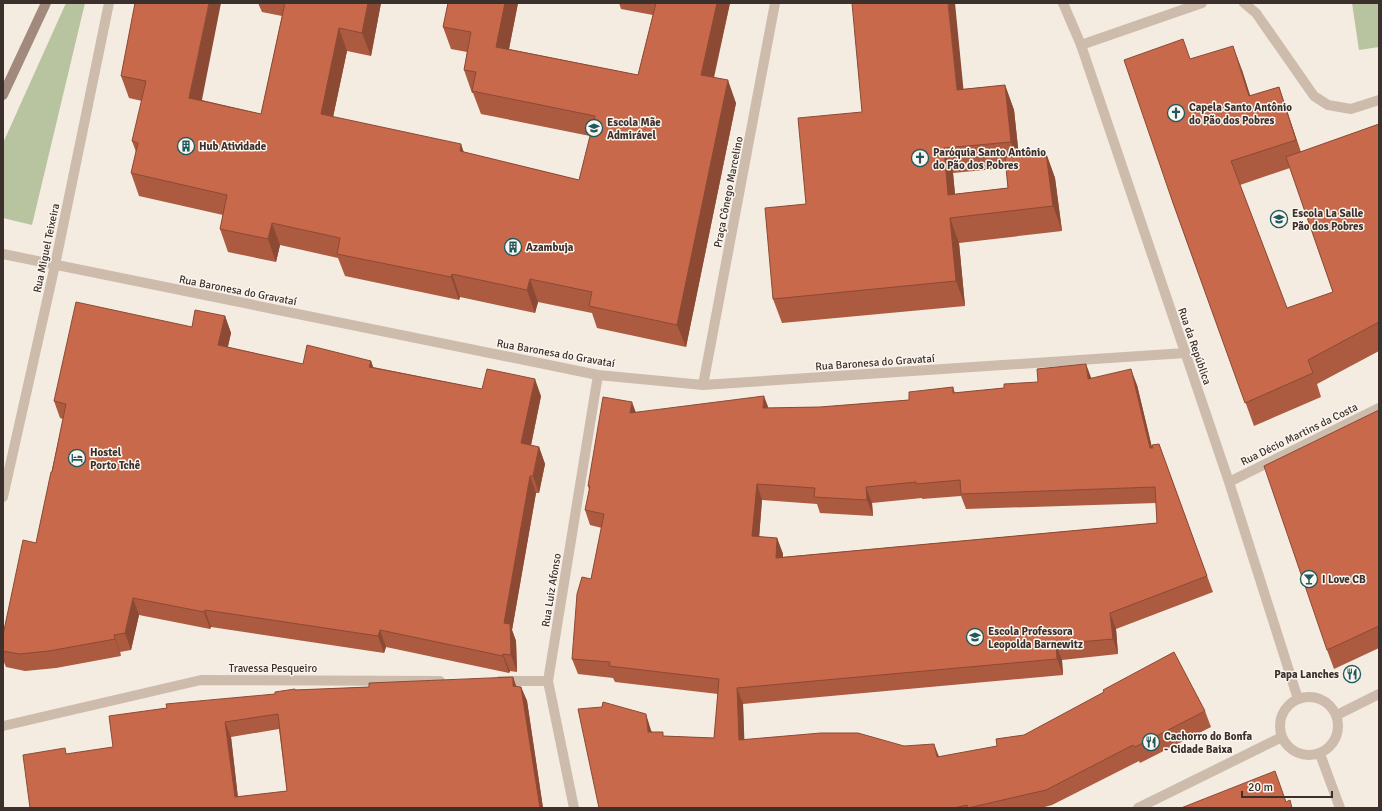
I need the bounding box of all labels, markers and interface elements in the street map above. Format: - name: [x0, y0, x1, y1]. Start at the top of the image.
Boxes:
- place label: Capela Santo Antônio do Pão dos Pobres: [1189, 101, 1292, 127]
- church icon: Capela Santo Antônio do Pão dos Pobres: [1166, 103, 1186, 123]
- place label: Escola Mãe Admirável: [607, 116, 661, 142]
- school or university icon: Escola Mãe Admirável: [584, 118, 604, 138]
- street label: Praça Cônego Marcelino: [711, 135, 746, 249]
- building icon: Hub Atividade: [176, 136, 196, 156]
- place label: Hub Atividade: [199, 140, 267, 153]
- place label: Paróquia Santo Antônio do Pão dos Pobres: [933, 146, 1046, 172]
- church icon: Paróquia Santo Antônio do Pão dos Pobres: [910, 148, 930, 168]
- street label: Rua Miguel Teixeira: [31, 202, 62, 294]
- place label: Escola La Salle Pão dos Pobres: [1292, 207, 1364, 233]
- school or university icon: Escola La Salle Pão dos Pobres: [1269, 209, 1289, 229]
- building icon: Azambuja: [503, 237, 523, 257]
- place label: Azambuja: [526, 241, 574, 254]
- street label: Rua Baronesa do Gravataí: [178, 273, 298, 308]
- street label: Rua da República: [1175, 306, 1214, 387]
- street label: Rua Baronesa do Gravataí: [496, 337, 616, 370]
- street label: Rua Baronesa do Gravataí: [815, 352, 935, 373]
- street label: Rua Décio Martins da Costa: [1239, 400, 1360, 468]
- place label: Hostel Porto Tchê: [90, 446, 141, 472]
- hotel icon: Hostel Porto Tchê: [67, 448, 87, 468]
- street label: Rua Luiz Afonso: [539, 552, 564, 628]
- bar icon: I Love CB: [1299, 569, 1319, 589]
- place label: I Love CB: [1322, 573, 1366, 586]
- place label: Escola Professora Leopolda Barnewitz: [988, 625, 1083, 651]
- school or university icon: Escola Professora Leopolda Barnewitz: [965, 627, 985, 647]
- street label: Travessa Pesqueiro: [229, 662, 317, 675]
- restaurant icon: Papa Lanches: [1342, 664, 1362, 684]
- place label: Papa Lanches: [1274, 668, 1339, 681]
- place label: Cachorro do Bonfa - Cidade Baixa: [1164, 730, 1253, 756]
- restaurant icon: Cachorro do Bonfa - Cidade Baixa: [1141, 732, 1161, 752]
- scale bar: [1242, 773, 1332, 799]
- text: 20 m: [1248, 780, 1273, 795]

